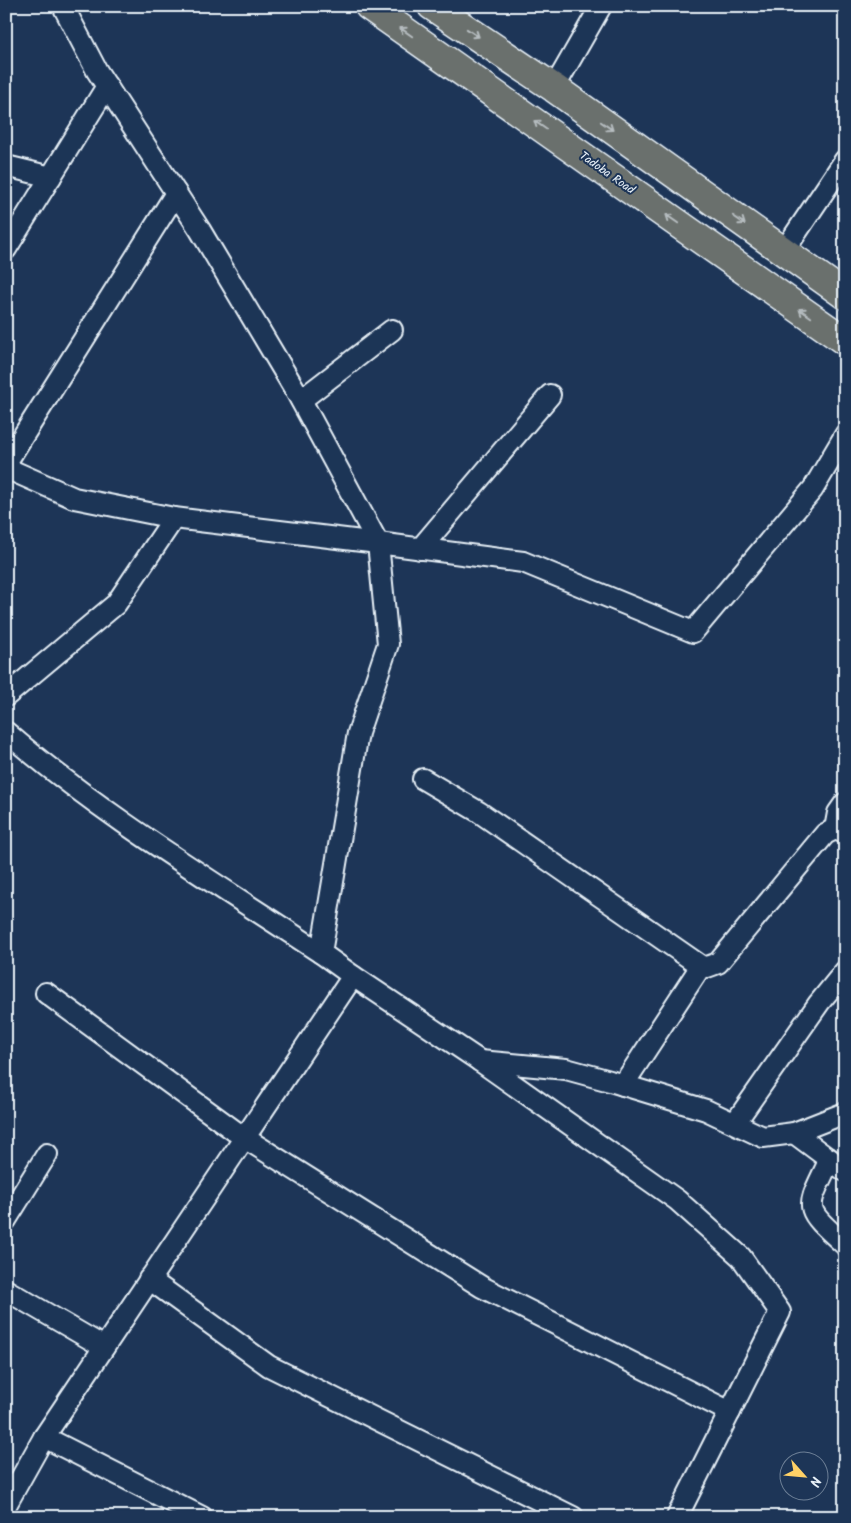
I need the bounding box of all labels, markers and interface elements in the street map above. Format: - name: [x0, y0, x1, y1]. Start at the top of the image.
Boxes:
- one-way arrow: [399, 27, 413, 37]
- one-way arrow: [465, 29, 479, 39]
- one-way arrow: [533, 120, 547, 130]
- one-way arrow: [599, 120, 613, 131]
- street label: Tadoba Road: [575, 147, 640, 200]
- one-way arrow: [666, 213, 680, 224]
- one-way arrow: [732, 215, 746, 225]
- one-way arrow: [799, 307, 812, 318]
- north arrow: [778, 1450, 828, 1500]
- text: N: [803, 1473, 827, 1491]

